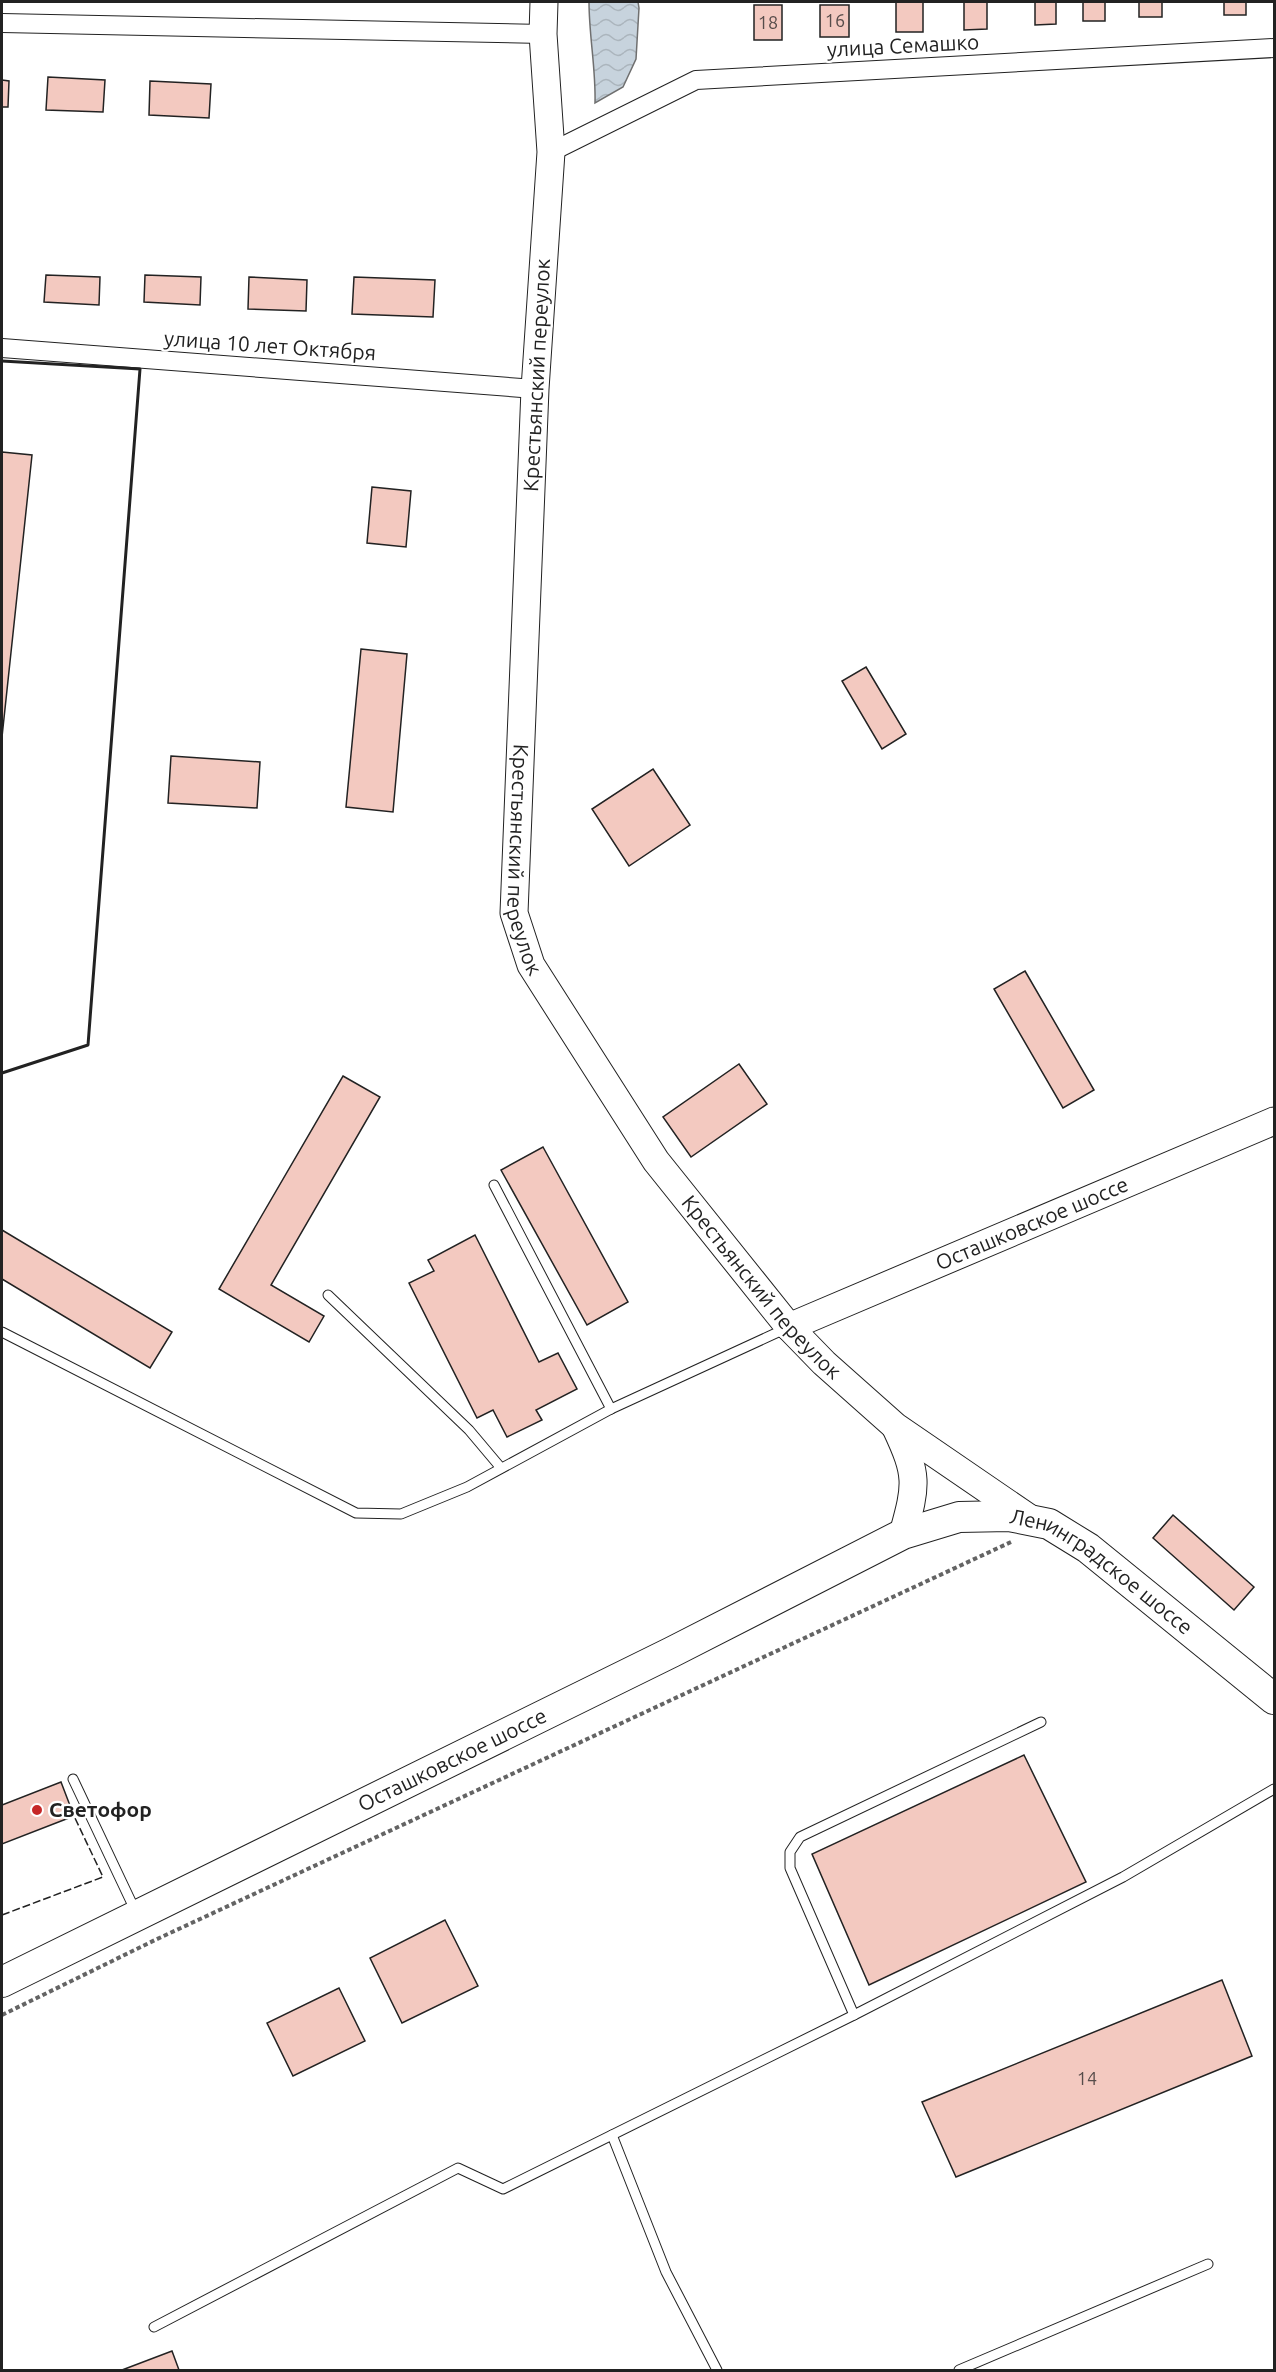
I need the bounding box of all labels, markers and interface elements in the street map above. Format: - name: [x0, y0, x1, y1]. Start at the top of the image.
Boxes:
- house number: 16: [825, 10, 845, 30]
- house number: 18: [758, 12, 778, 32]
- street label: улица Семашко: [826, 29, 980, 61]
- street label: Крестьянский переулок: [518, 258, 554, 492]
- street label: улица 10 лет Октября: [163, 326, 377, 364]
- street label: Крестьянский переулок: [502, 744, 547, 979]
- street label: Осташковское шоссе: [932, 1171, 1132, 1274]
- street label: Крестьянский переулок: [677, 1190, 847, 1384]
- street label: Ленинградское шоссе: [1008, 1503, 1198, 1639]
- street label: Осташковское шоссе: [354, 1703, 550, 1816]
- place label: Светофор: [49, 1797, 152, 1821]
- marker: Светофор: [30, 1803, 44, 1817]
- house number: 14: [1077, 2068, 1097, 2088]

